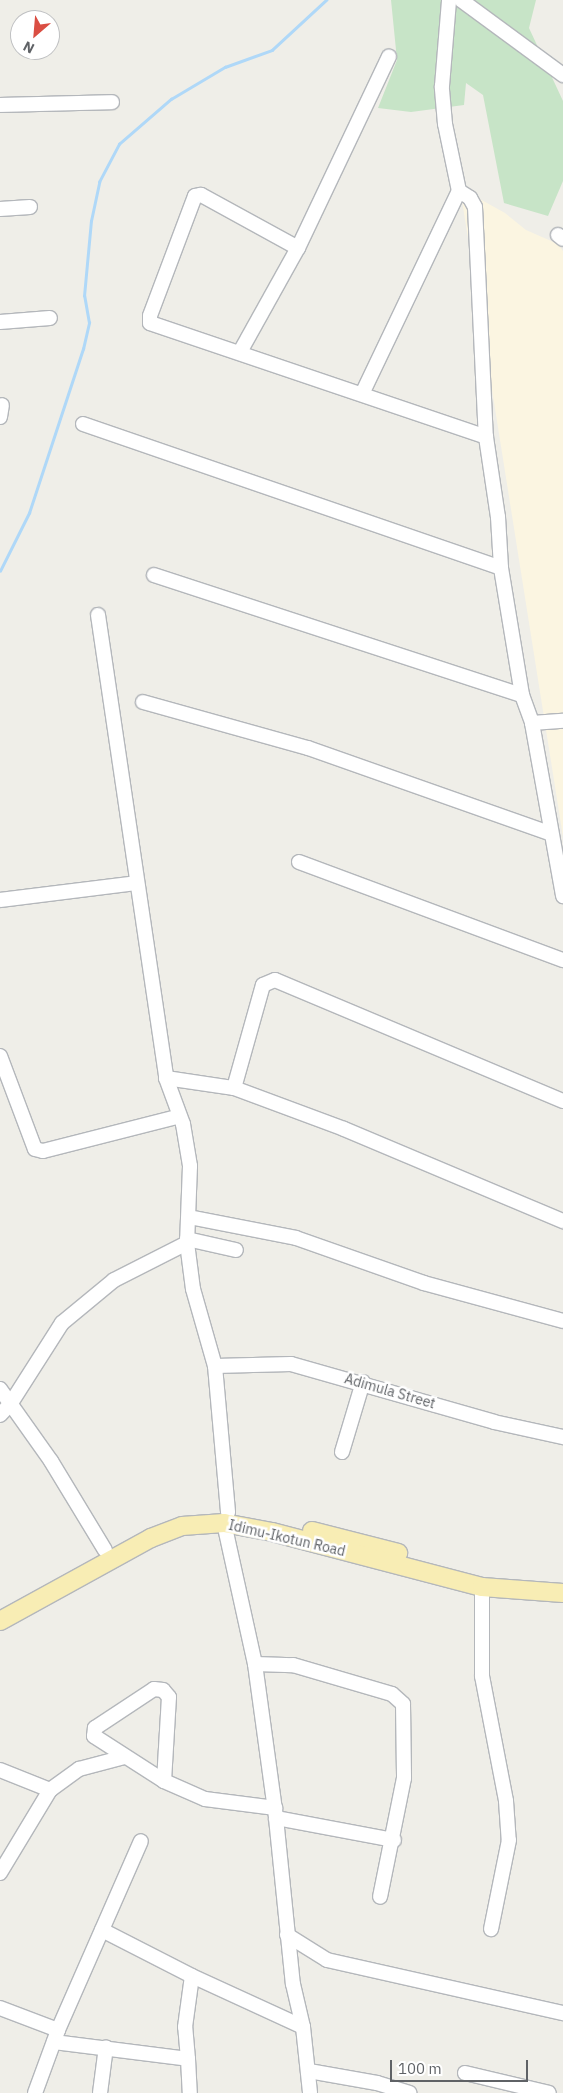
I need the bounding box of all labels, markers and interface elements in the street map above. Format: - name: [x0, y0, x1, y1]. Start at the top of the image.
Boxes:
- north arrow: [10, 10, 60, 60]
- text: N: [20, 37, 37, 58]
- street label: Adimula Street: [343, 1370, 437, 1412]
- street label: Idimu-Ikotun Road: [227, 1516, 347, 1560]
- scale bar: [393, 2050, 530, 2082]
- text: 100 m: [398, 2059, 442, 2078]

